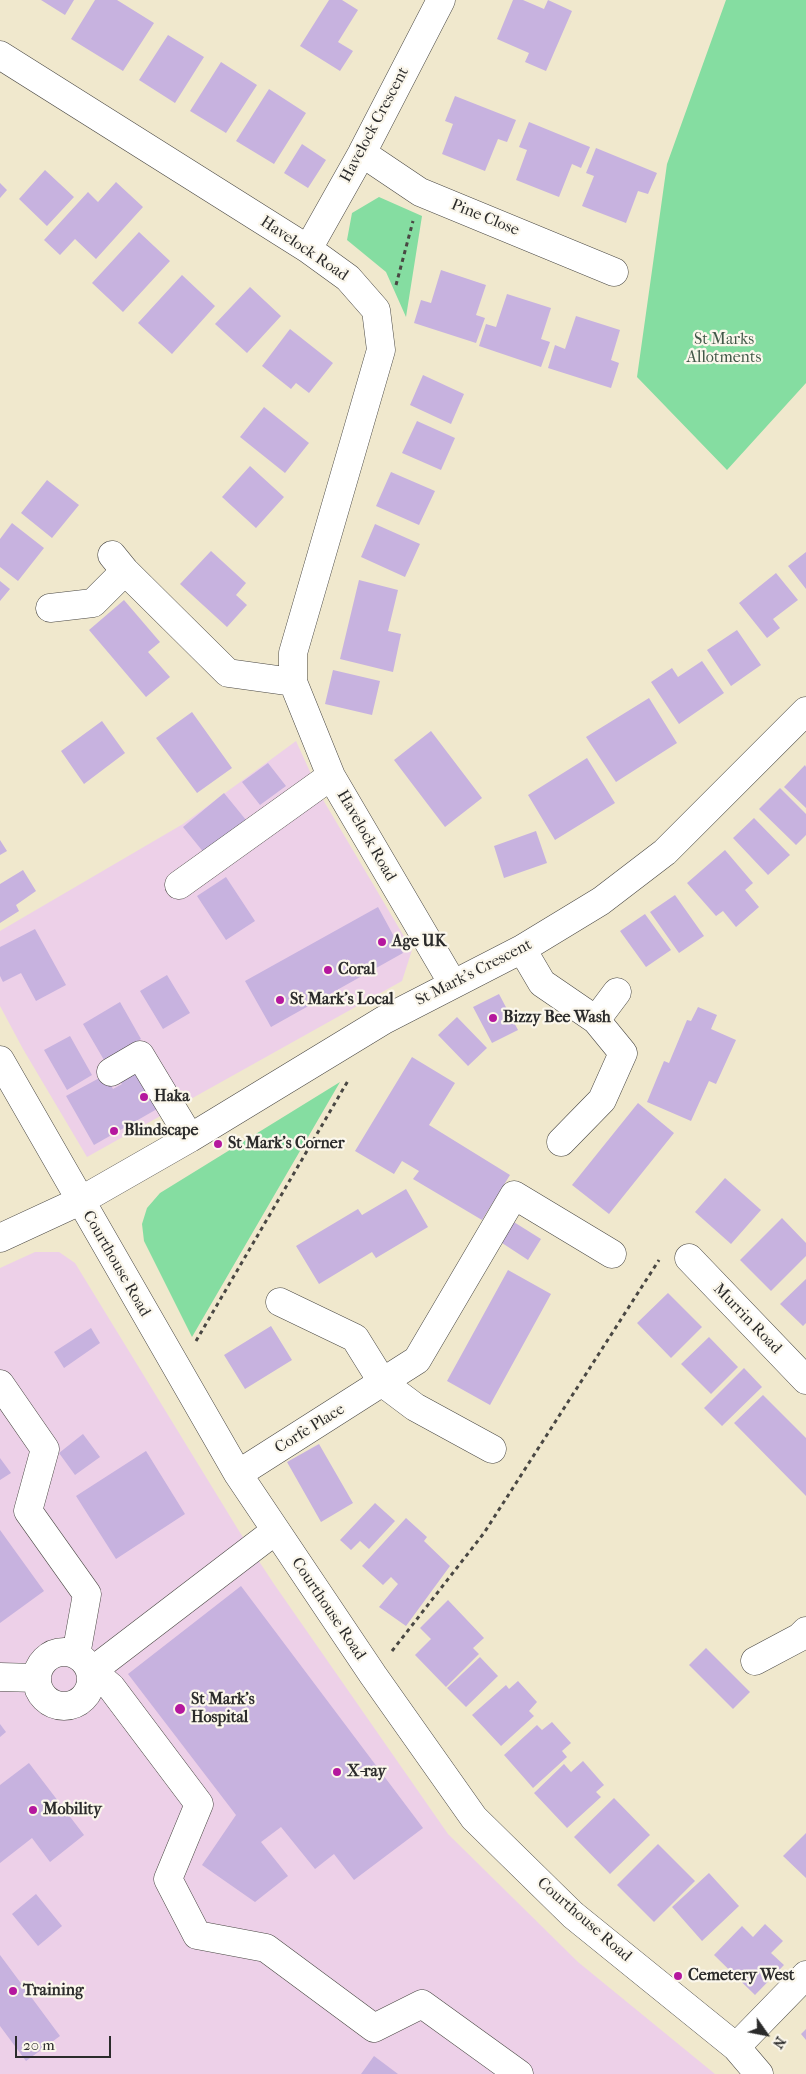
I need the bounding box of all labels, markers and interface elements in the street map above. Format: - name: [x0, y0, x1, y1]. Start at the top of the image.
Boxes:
- street label: Havelock Crescent: [337, 64, 413, 186]
- street label: Pine Close: [448, 196, 522, 240]
- street label: Havelock Road: [256, 213, 352, 285]
- park label: St Marks Allotments: [687, 330, 761, 368]
- street label: Havelock Road: [332, 787, 400, 885]
- place label: Age UK: [392, 932, 446, 952]
- street label: St Mark's Crescent: [413, 935, 535, 1011]
- marker: Age UK: [376, 936, 388, 948]
- place label: Coral: [338, 960, 375, 980]
- marker: Coral: [322, 964, 334, 976]
- place label: St Mark's Local: [290, 990, 394, 1010]
- marker: St Mark's Local: [274, 994, 286, 1006]
- place label: Bizzy Bee Wash: [503, 1008, 611, 1028]
- marker: Bizzy Bee Wash: [487, 1012, 499, 1024]
- place label: Haka: [154, 1087, 190, 1107]
- marker: Haka: [138, 1091, 150, 1103]
- place label: Blindscape: [124, 1121, 198, 1141]
- marker: Blindscape: [108, 1125, 120, 1137]
- place label: St Mark's Corner: [228, 1134, 345, 1154]
- marker: St Mark's Corner: [212, 1138, 224, 1150]
- street label: Courthouse Road: [78, 1208, 154, 1320]
- street label: Murrin Road: [709, 1280, 785, 1358]
- street label: Corfe Place: [272, 1400, 348, 1458]
- street label: Courthouse Road: [287, 1554, 369, 1664]
- place label: St Mark's Hospital: [191, 1690, 255, 1728]
- marker: St Mark's Hospital: [173, 1702, 187, 1716]
- place label: X-ray: [347, 1762, 386, 1782]
- marker: X-ray: [331, 1766, 343, 1778]
- place label: Mobility: [43, 1800, 102, 1820]
- marker: Mobility: [27, 1804, 39, 1816]
- street label: Courthouse Road: [533, 1874, 635, 1966]
- place label: Cemetery West: [688, 1966, 794, 1986]
- marker: Cemetery West: [672, 1970, 684, 1982]
- place label: Training: [23, 1981, 83, 2001]
- marker: Training: [7, 1985, 19, 1997]
- north arrow: [741, 2009, 791, 2059]
- scale bar: [18, 2026, 114, 2058]
- text: N: [769, 2033, 789, 2052]
- text: 20 m: [23, 2036, 55, 2054]

